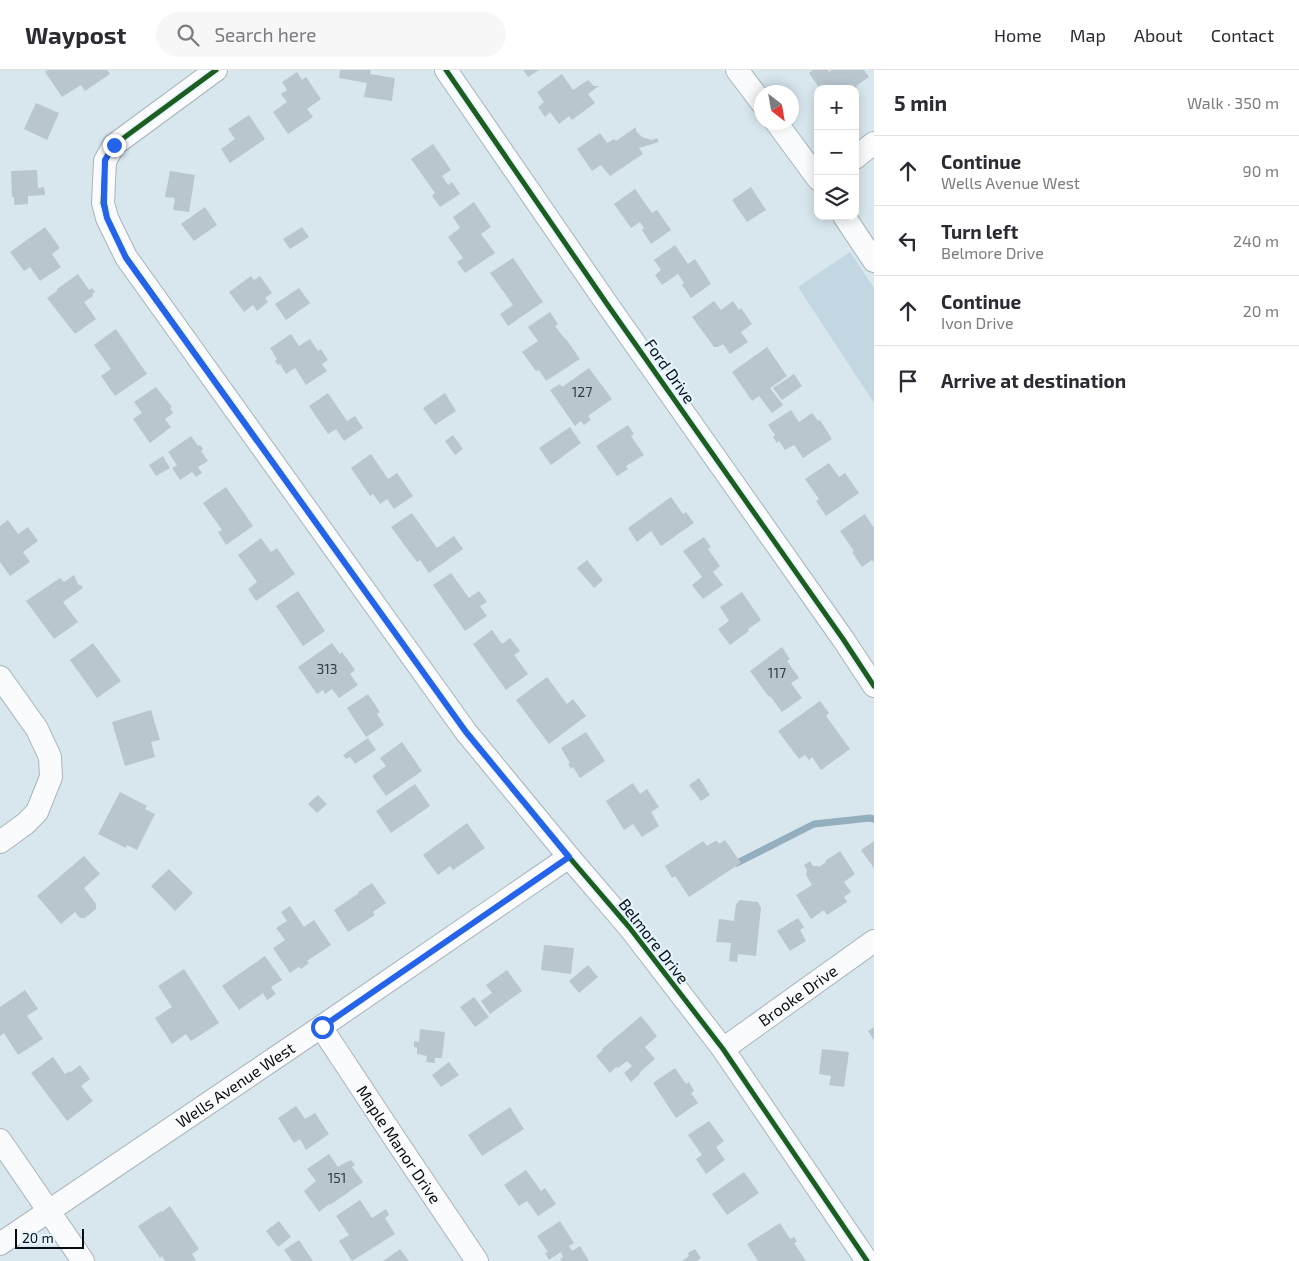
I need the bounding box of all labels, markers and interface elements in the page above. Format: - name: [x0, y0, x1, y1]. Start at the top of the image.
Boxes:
- search box: [156, 12, 506, 57]
- text: Waypost: [25, 20, 126, 49]
- icon: search: [174, 21, 202, 49]
- text: Search here: [214, 23, 317, 46]
- text: Home: [994, 24, 1042, 46]
- text: Map: [1070, 24, 1106, 46]
- text: About: [1134, 24, 1183, 46]
- text: Contact: [1211, 24, 1274, 46]
- north arrow: [754, 85, 799, 130]
- map controls: [814, 85, 859, 220]
- button: +: [814, 85, 859, 130]
- text: 5 min: [894, 90, 947, 115]
- text: Walk · 350 m: [1187, 93, 1279, 112]
- button: −: [814, 130, 859, 175]
- route end: [103, 134, 126, 157]
- text: Continue: [941, 150, 1021, 173]
- icon: ahead: [894, 157, 922, 185]
- text: 90 m: [1243, 161, 1279, 180]
- text: Wells Avenue West: [941, 173, 1080, 192]
- button: layers: [814, 175, 859, 220]
- text: Turn left: [941, 220, 1018, 243]
- icon: left: [894, 227, 922, 255]
- text: 240 m: [1233, 231, 1279, 250]
- text: Belmore Drive: [941, 243, 1044, 262]
- text: Continue: [941, 290, 1021, 313]
- icon: ahead: [894, 297, 922, 325]
- text: 20 m: [1243, 301, 1279, 320]
- text: Ivon Drive: [941, 313, 1014, 332]
- street label: Ford Drive: [641, 335, 700, 407]
- icon: arrive: [894, 367, 922, 395]
- text: Arrive at destination: [941, 369, 1126, 392]
- house number: 127: [572, 383, 592, 400]
- house number: 313: [316, 660, 338, 677]
- house number: 117: [768, 664, 786, 681]
- street label: Belmore Drive: [615, 894, 694, 987]
- street label: Brooke Drive: [754, 960, 841, 1030]
- route start: [311, 1016, 334, 1039]
- street label: Wells Avenue West: [172, 1038, 298, 1131]
- street label: Maple Manor Drive: [353, 1082, 446, 1207]
- house number: 151: [328, 1169, 346, 1186]
- scale bar: [15, 1226, 84, 1249]
- text: 20 m: [22, 1229, 54, 1246]

